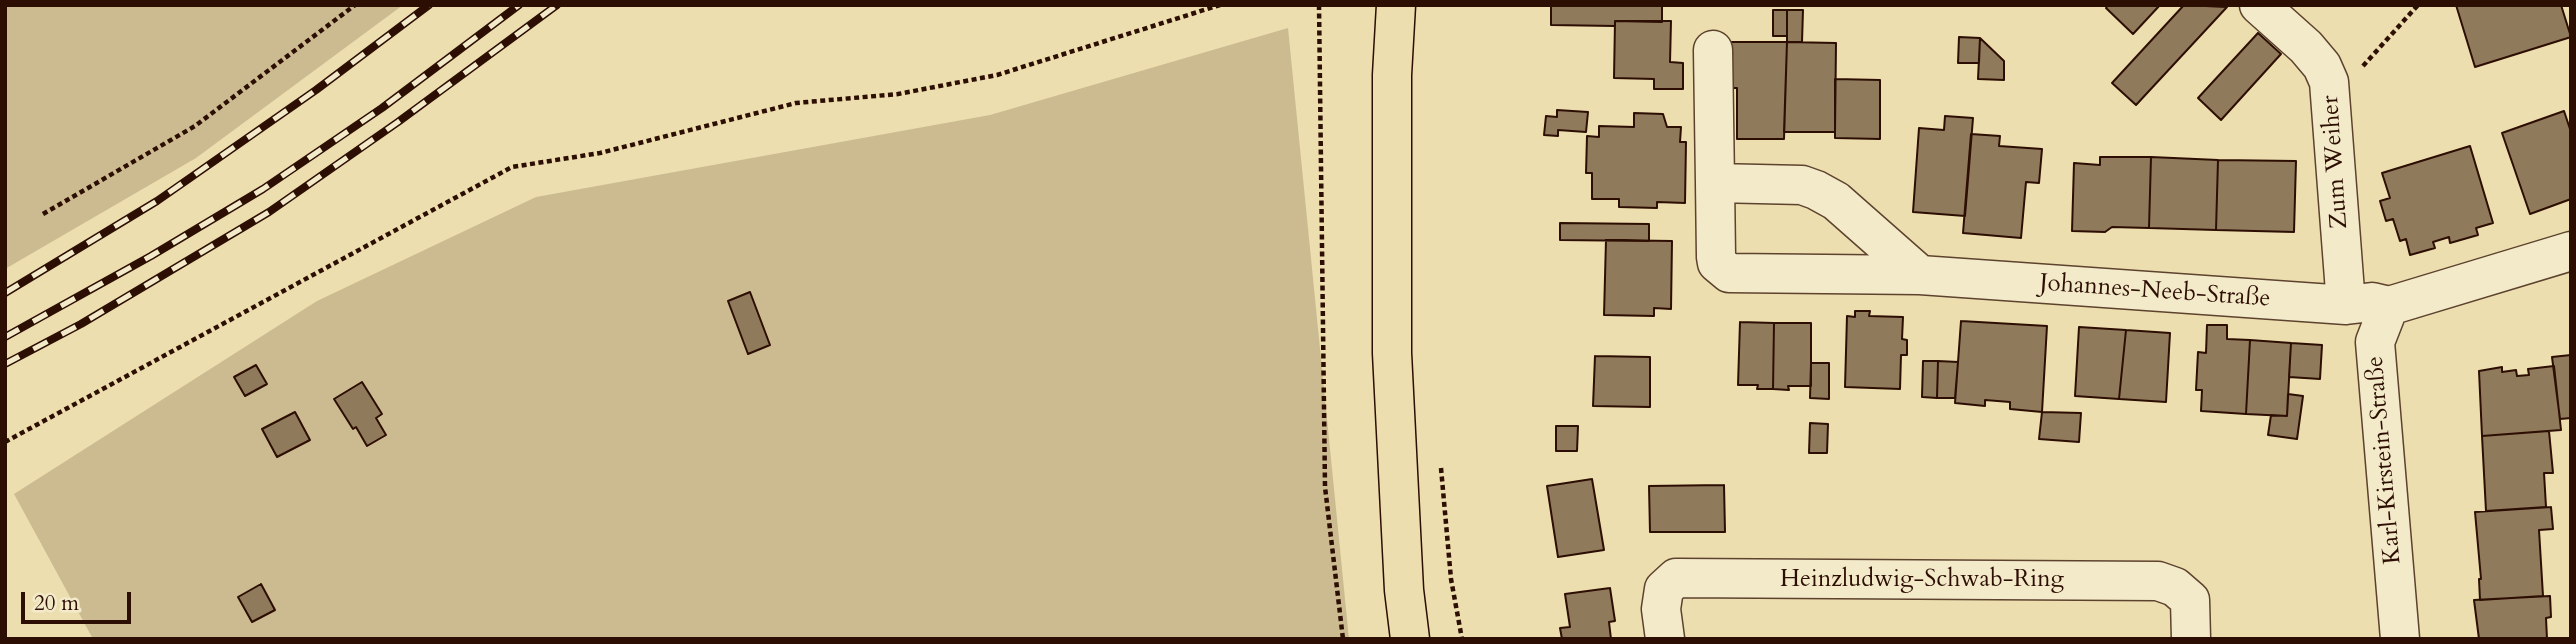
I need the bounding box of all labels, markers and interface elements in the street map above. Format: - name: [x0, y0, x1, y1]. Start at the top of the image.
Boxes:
- street label: Zum Weiher: [2317, 94, 2355, 230]
- street label: Johannes-Neeb-Straße: [2039, 270, 2271, 314]
- street label: Karl-Kirstein-Straße: [2362, 355, 2408, 565]
- street label: Heinzludwig-Schwab-Ring: [1780, 566, 2064, 594]
- scale bar: [24, 578, 135, 622]
- text: 20 m: [34, 589, 79, 618]

